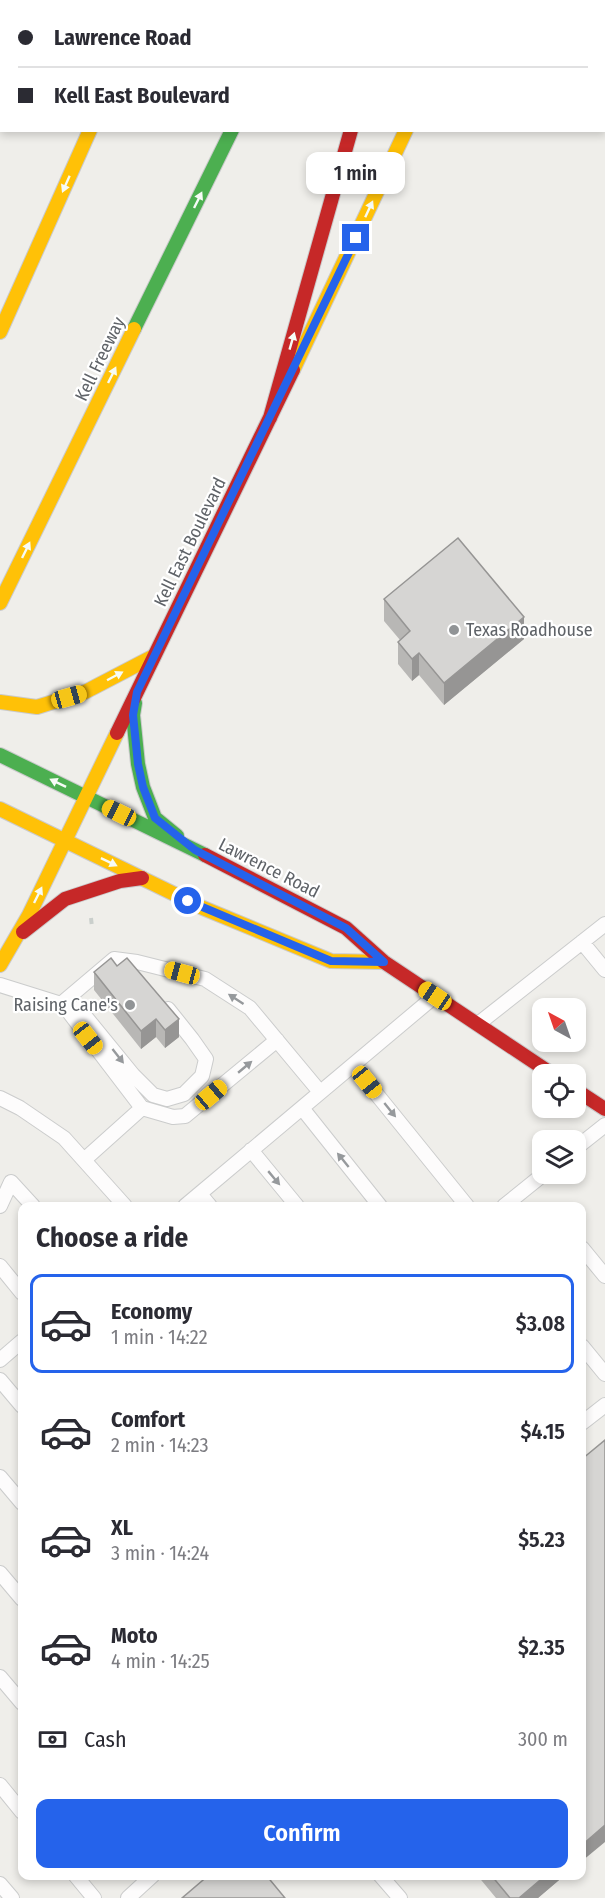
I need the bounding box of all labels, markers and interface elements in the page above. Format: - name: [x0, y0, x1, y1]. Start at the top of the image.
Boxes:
- text: Lawrence Road: [54, 24, 192, 51]
- text: Kell East Boulevard: [54, 82, 230, 109]
- callout: 1 min: [306, 151, 406, 193]
- text: 1 min: [334, 161, 377, 185]
- one-way arrow: [61, 175, 71, 193]
- one-way arrow: [193, 191, 202, 208]
- one-way arrow: [364, 200, 374, 218]
- route end: [342, 224, 369, 251]
- street label: Kell Freeway: [70, 313, 130, 405]
- one-way arrow: [287, 332, 297, 350]
- one-way arrow: [106, 366, 116, 384]
- street label: Kell East Boulevard: [149, 474, 231, 610]
- one-way arrow: [20, 541, 30, 559]
- place label: Texas Roadhouse: [466, 619, 593, 641]
- marker: Texas Roadhouse: [447, 623, 461, 637]
- one-way arrow: [107, 671, 124, 681]
- car: [49, 683, 89, 711]
- one-way arrow: [49, 779, 66, 788]
- car: [99, 797, 139, 829]
- street label: Lawrence Road: [215, 833, 323, 903]
- one-way arrow: [101, 858, 118, 867]
- one-way arrow: [33, 887, 42, 904]
- route start: [174, 887, 201, 914]
- car: [162, 960, 202, 986]
- car: [415, 978, 455, 1014]
- place label: Raising Cane's: [13, 994, 118, 1016]
- one-way arrow: [228, 994, 244, 1005]
- marker: Raising Cane's: [123, 998, 137, 1012]
- north arrow: [532, 998, 586, 1052]
- map controls: [532, 998, 586, 1184]
- car: [70, 1018, 106, 1058]
- one-way arrow: [112, 1048, 125, 1064]
- one-way arrow: [237, 1061, 253, 1074]
- car: [349, 1062, 385, 1102]
- button: locate: [532, 1064, 586, 1118]
- car: [191, 1077, 231, 1113]
- one-way arrow: [383, 1102, 396, 1118]
- button: layers: [532, 1130, 586, 1184]
- one-way arrow: [337, 1152, 350, 1168]
- one-way arrow: [267, 1170, 280, 1185]
- text: Choose a ride: [36, 1222, 188, 1254]
- icon: car: [39, 1297, 93, 1351]
- text: Economy: [111, 1298, 192, 1325]
- text: $3.08: [516, 1310, 565, 1337]
- text: 1 min · 14:22: [111, 1325, 207, 1349]
- icon: car: [39, 1405, 93, 1459]
- text: Comfort: [111, 1406, 185, 1433]
- text: $4.15: [520, 1418, 565, 1445]
- text: 2 min · 14:23: [111, 1433, 209, 1457]
- icon: car: [39, 1513, 93, 1567]
- text: XL: [111, 1514, 133, 1541]
- text: $5.23: [518, 1526, 565, 1553]
- text: 3 min · 14:24: [111, 1541, 209, 1565]
- icon: car: [39, 1621, 93, 1675]
- text: Moto: [111, 1622, 158, 1649]
- text: $2.35: [518, 1634, 565, 1661]
- text: 4 min · 14:25: [111, 1649, 210, 1673]
- icon: cash: [36, 1723, 69, 1756]
- text: Cash: [84, 1726, 127, 1753]
- text: 300 m: [518, 1727, 568, 1751]
- button: Confirm: [36, 1799, 568, 1868]

